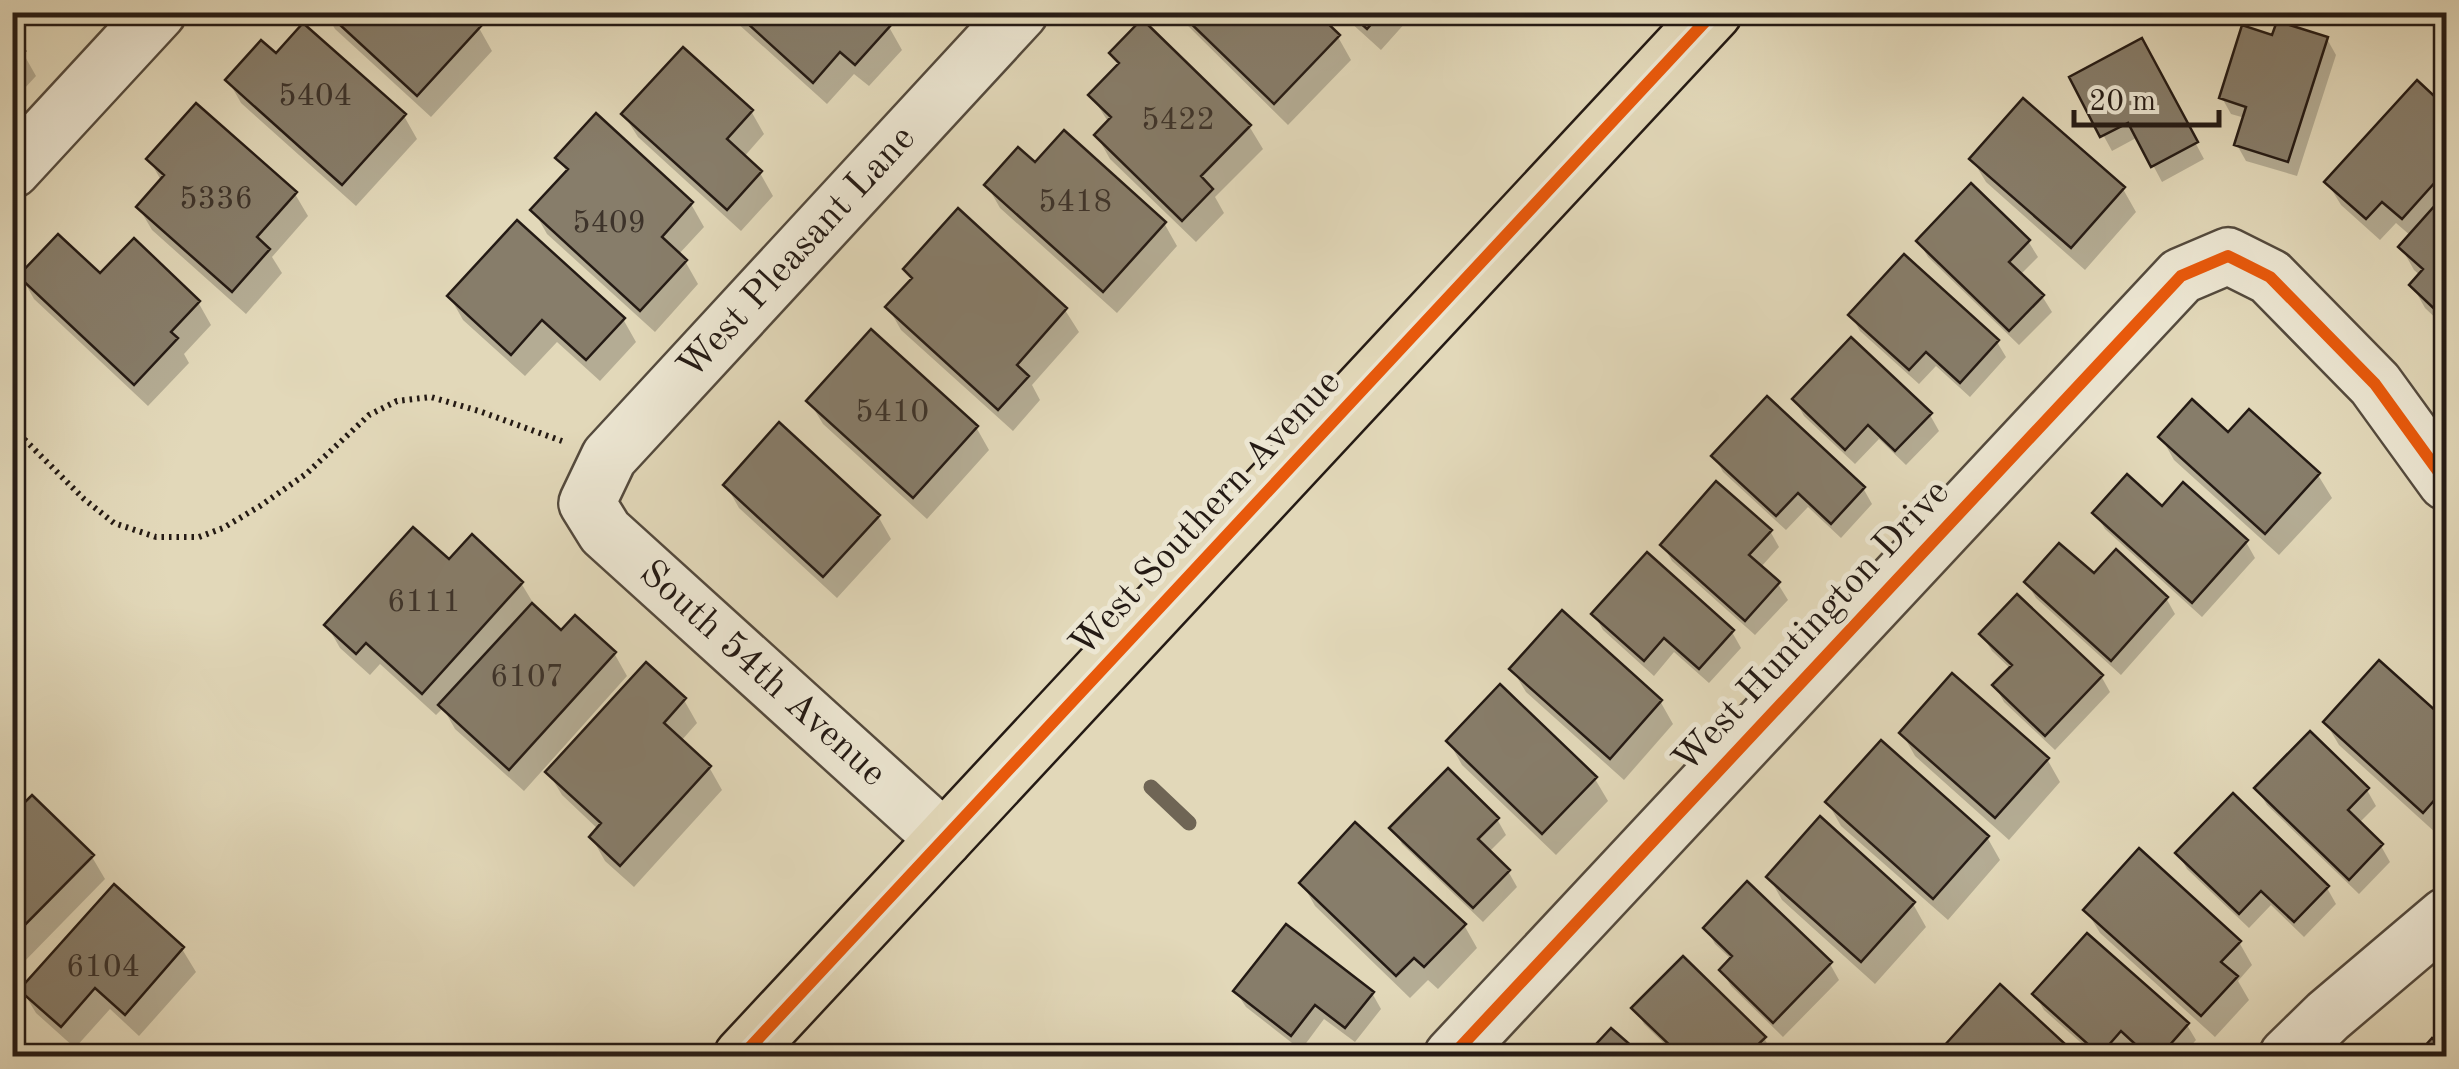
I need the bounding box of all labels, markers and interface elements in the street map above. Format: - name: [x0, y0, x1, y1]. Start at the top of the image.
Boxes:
- scale bar: [2074, 65, 2219, 127]
- house number: 5404: [278, 81, 352, 113]
- text: 20 m: [2089, 87, 2156, 117]
- house number: 5422: [1141, 105, 1215, 137]
- street label: West Pleasant Lane: [672, 119, 923, 387]
- house number: 5336: [179, 184, 253, 216]
- house number: 5418: [1038, 187, 1112, 219]
- house number: 5409: [572, 208, 646, 240]
- street label: West Southern Avenue: [1064, 363, 1348, 665]
- house number: 5410: [855, 397, 929, 429]
- street label: West Huntington Drive: [1667, 473, 1957, 781]
- street label: South 54th Avenue: [632, 554, 892, 794]
- house number: 6111: [387, 587, 461, 619]
- house number: 6107: [490, 662, 564, 694]
- house number: 6104: [66, 952, 140, 984]

